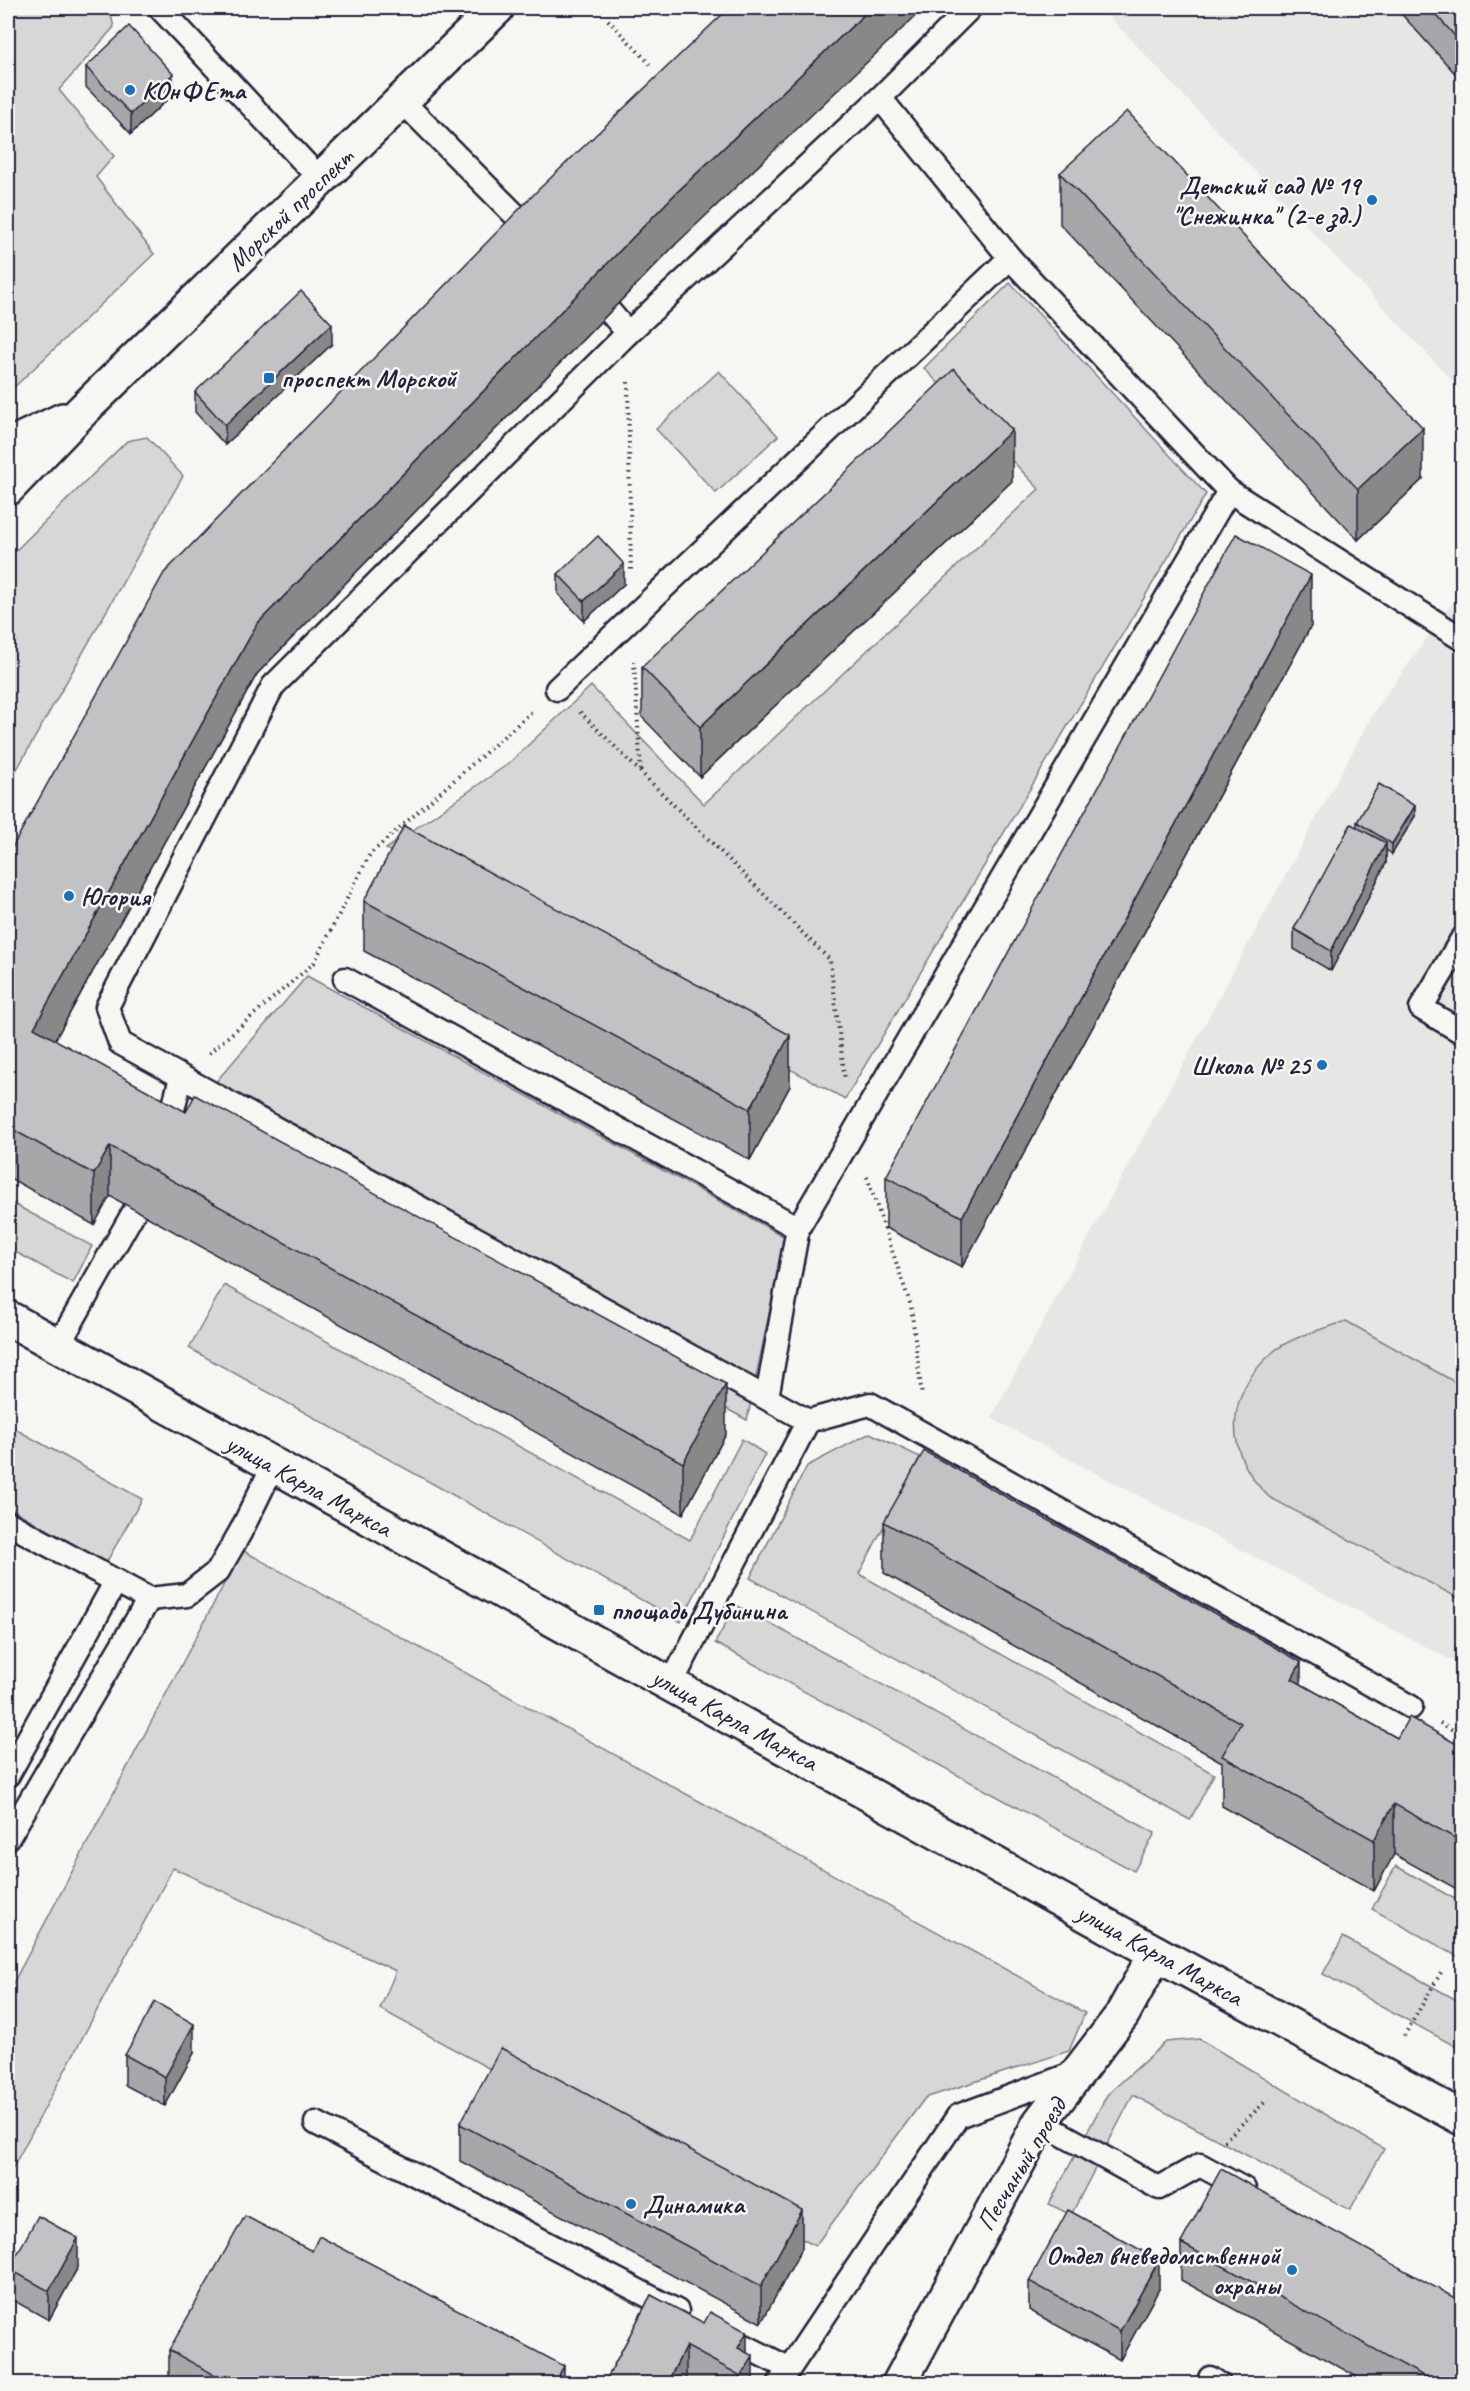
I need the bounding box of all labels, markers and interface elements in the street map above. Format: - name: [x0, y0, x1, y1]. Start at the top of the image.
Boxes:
- place label: КОнФЕта: [142, 74, 248, 107]
- marker: КОнФЕта: [123, 83, 137, 97]
- street label: Морской проспект: [220, 139, 362, 278]
- place label: Детский сад № 19 "Снежинка" (2-е зд.): [1172, 169, 1363, 232]
- marker: Детский сад № 19 "Снежинка" (2-е зд.): [1365, 193, 1379, 207]
- place label: проспект Морской: [281, 362, 458, 395]
- marker: проспект Морской: [262, 371, 276, 385]
- place label: Югория: [81, 880, 152, 913]
- marker: Югория: [62, 889, 76, 903]
- place label: Школа № 25: [1191, 1049, 1313, 1082]
- marker: Школа № 25: [1315, 1058, 1329, 1072]
- street label: улица Карла Маркса: [218, 1425, 399, 1545]
- place label: площадь Дубинина: [611, 1594, 789, 1627]
- marker: площадь Дубинина: [592, 1603, 606, 1617]
- street label: улица Карла Маркса: [644, 1659, 825, 1779]
- street label: улица Карла Маркса: [1069, 1894, 1250, 2014]
- street label: Песчаный проезд: [969, 2089, 1075, 2237]
- place label: Динамика: [643, 2188, 746, 2221]
- marker: Динамика: [624, 2197, 638, 2211]
- place label: Отдел вневедомственной охраны: [1046, 2239, 1283, 2302]
- marker: Отдел вневедомственной охраны: [1285, 2263, 1299, 2277]

